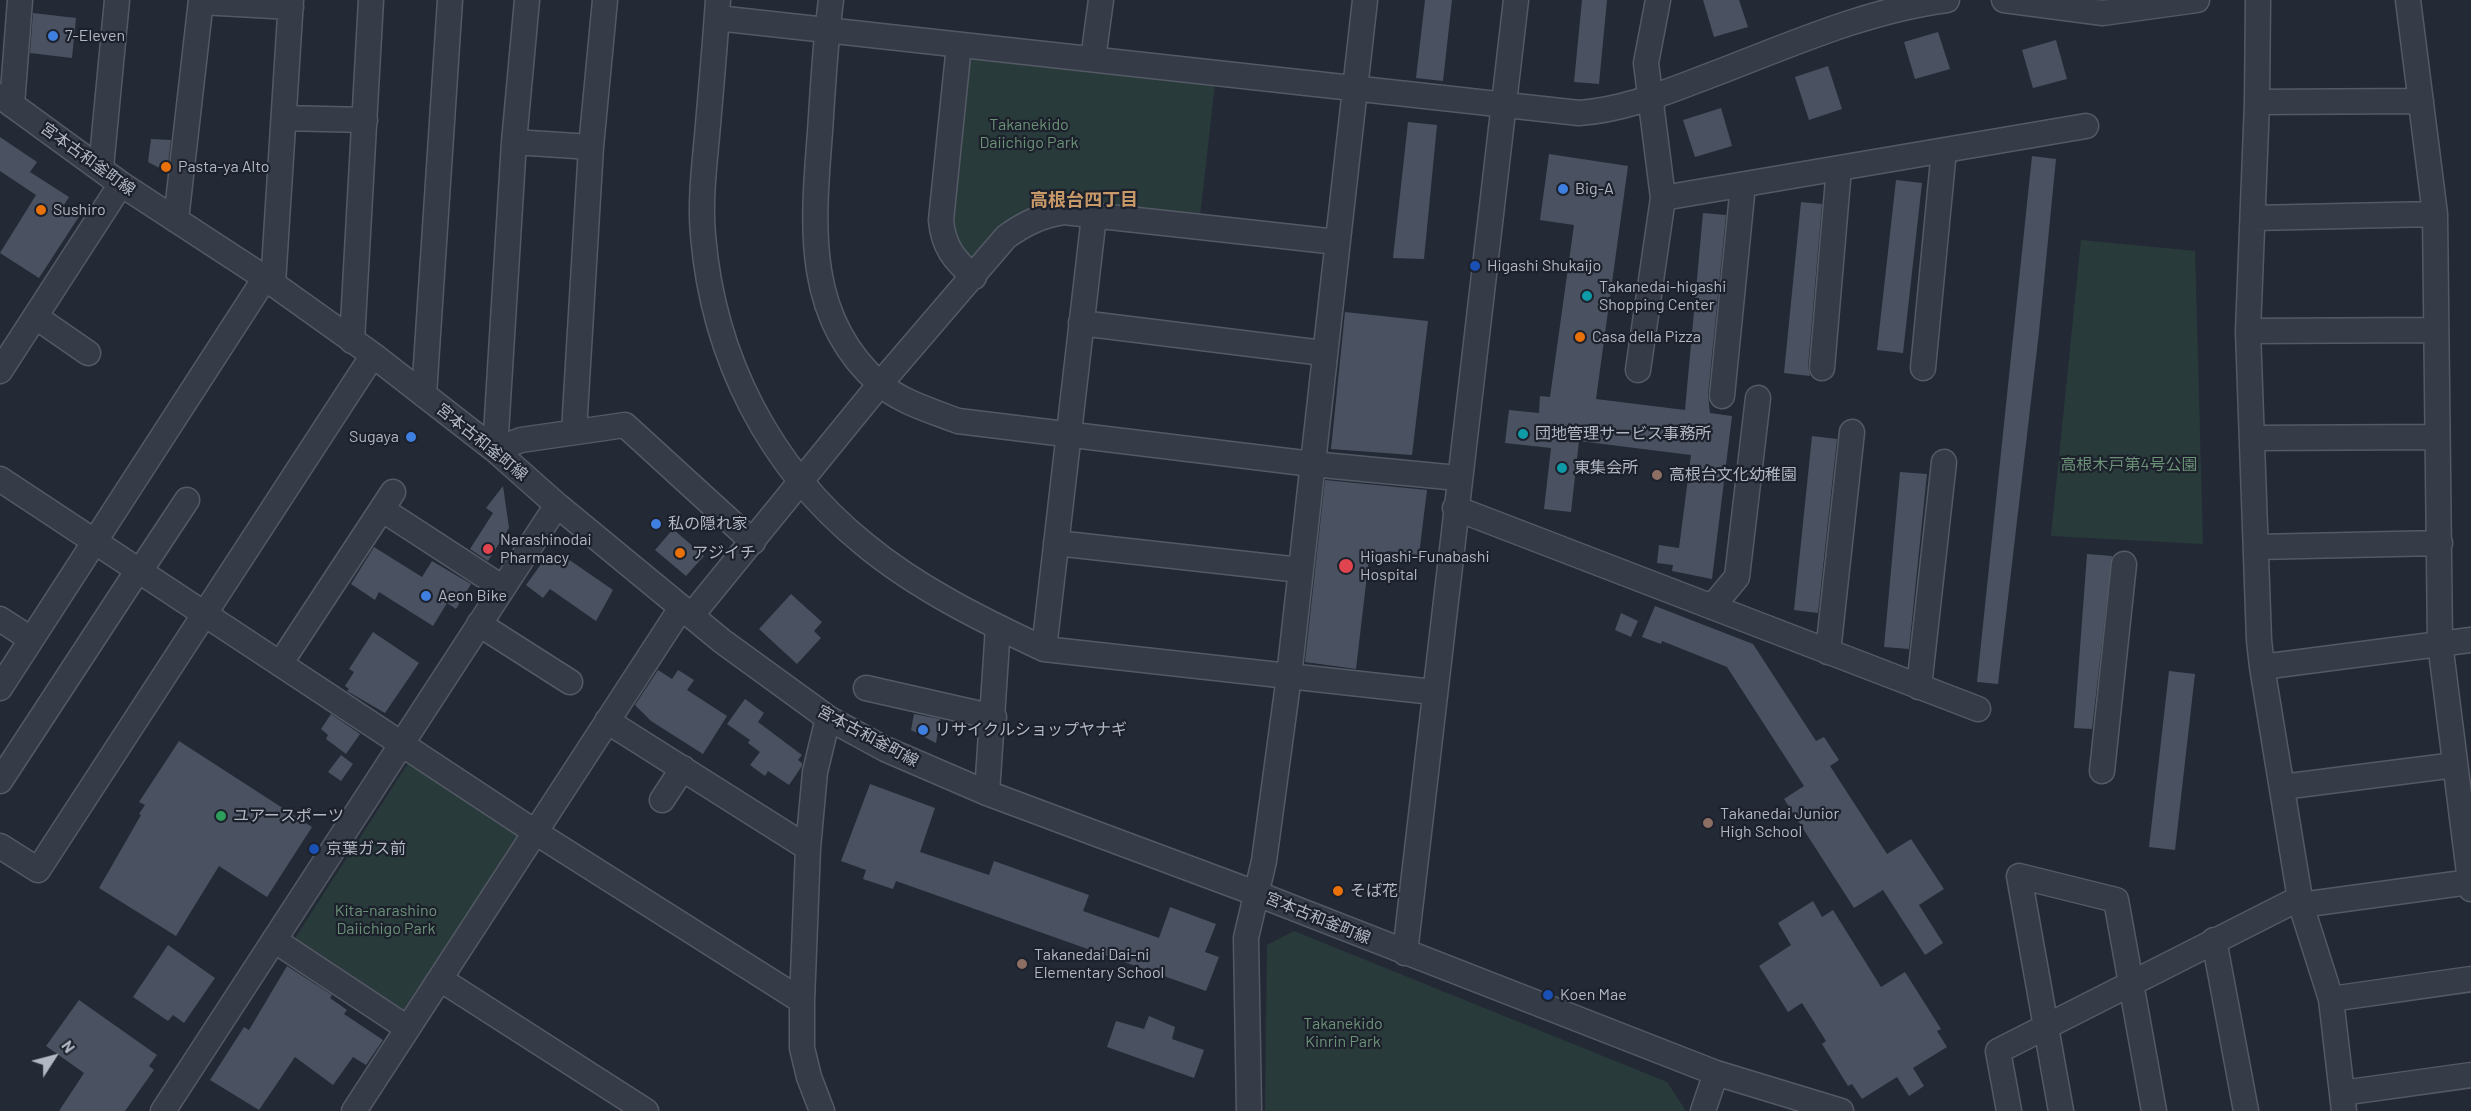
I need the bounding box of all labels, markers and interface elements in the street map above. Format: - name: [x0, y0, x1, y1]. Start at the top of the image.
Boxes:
- place label: 7-Eleven: [65, 26, 125, 46]
- marker: 7-Eleven: [46, 29, 60, 43]
- park label: Takanekido Daiichigo Park: [979, 115, 1079, 153]
- street label: 宮本古和釜町線: [37, 118, 139, 200]
- place label: Pasta-ya Alto: [178, 157, 270, 177]
- marker: Pasta-ya Alto: [159, 160, 173, 174]
- place label: Big-A: [1575, 179, 1614, 199]
- marker: Big-A: [1556, 182, 1570, 196]
- district label: 高根台四丁目: [1030, 189, 1138, 211]
- place label: Sushiro: [53, 200, 106, 220]
- marker: Sushiro: [34, 203, 48, 217]
- place label: Higashi Shukaijo: [1487, 256, 1601, 276]
- marker: Higashi Shukaijo: [1468, 259, 1482, 273]
- place label: Takanedai-higashi Shopping Center: [1599, 277, 1726, 315]
- marker: Takanedai-higashi Shopping Center: [1580, 289, 1594, 303]
- place label: Casa della Pizza: [1592, 327, 1701, 347]
- marker: Casa della Pizza: [1573, 330, 1587, 344]
- street label: 宮本古和釜町線: [432, 399, 532, 485]
- place label: 団地管理サービス事務所: [1535, 424, 1711, 444]
- place label: Sugaya: [349, 427, 399, 447]
- marker: 団地管理サービス事務所: [1516, 427, 1530, 441]
- marker: Sugaya: [404, 430, 418, 444]
- park label: 高根木戸第4号公園: [2061, 455, 2197, 475]
- place label: 東集会所: [1574, 458, 1638, 478]
- marker: 東集会所: [1555, 461, 1569, 475]
- place label: 高根台文化幼稚園: [1669, 465, 1797, 485]
- marker: 高根台文化幼稚園: [1650, 468, 1664, 482]
- place label: 私の隠れ家: [668, 514, 748, 534]
- marker: 私の隠れ家: [649, 517, 663, 531]
- place label: Narashinodai Pharmacy: [500, 530, 592, 568]
- marker: Narashinodai Pharmacy: [481, 542, 495, 556]
- place label: アジイチ: [692, 543, 756, 563]
- marker: アジイチ: [673, 546, 687, 560]
- place label: Higashi-Funabashi Hospital: [1360, 547, 1490, 585]
- marker: Higashi-Funabashi Hospital: [1337, 557, 1355, 575]
- place label: Aeon Bike: [438, 586, 507, 606]
- marker: Aeon Bike: [419, 589, 433, 603]
- street label: 宮本古和釜町線: [814, 701, 922, 771]
- place label: リサイクルショップヤナギ: [935, 720, 1127, 740]
- marker: リサイクルショップヤナギ: [916, 723, 930, 737]
- place label: Takanedai Junior High School: [1720, 804, 1839, 842]
- place label: ユアースポーツ: [233, 806, 344, 826]
- marker: ユアースポーツ: [214, 809, 228, 823]
- marker: Takanedai Junior High School: [1701, 816, 1715, 830]
- place label: 京葉ガス前: [326, 839, 406, 859]
- marker: 京葉ガス前: [307, 842, 321, 856]
- place label: そば花: [1350, 881, 1398, 901]
- marker: そば花: [1331, 884, 1345, 898]
- street label: 宮本古和釜町線: [1262, 888, 1374, 948]
- park label: Kita-narashino Daiichigo Park: [335, 901, 437, 939]
- place label: Takanedai Dai-ni Elementary School: [1034, 945, 1164, 983]
- marker: Takanedai Dai-ni Elementary School: [1015, 957, 1029, 971]
- place label: Koen Mae: [1560, 985, 1627, 1005]
- marker: Koen Mae: [1541, 988, 1555, 1002]
- park label: Takanekido Kinrin Park: [1303, 1014, 1383, 1052]
- north arrow: [24, 1027, 84, 1087]
- text: N: [58, 1036, 80, 1056]

